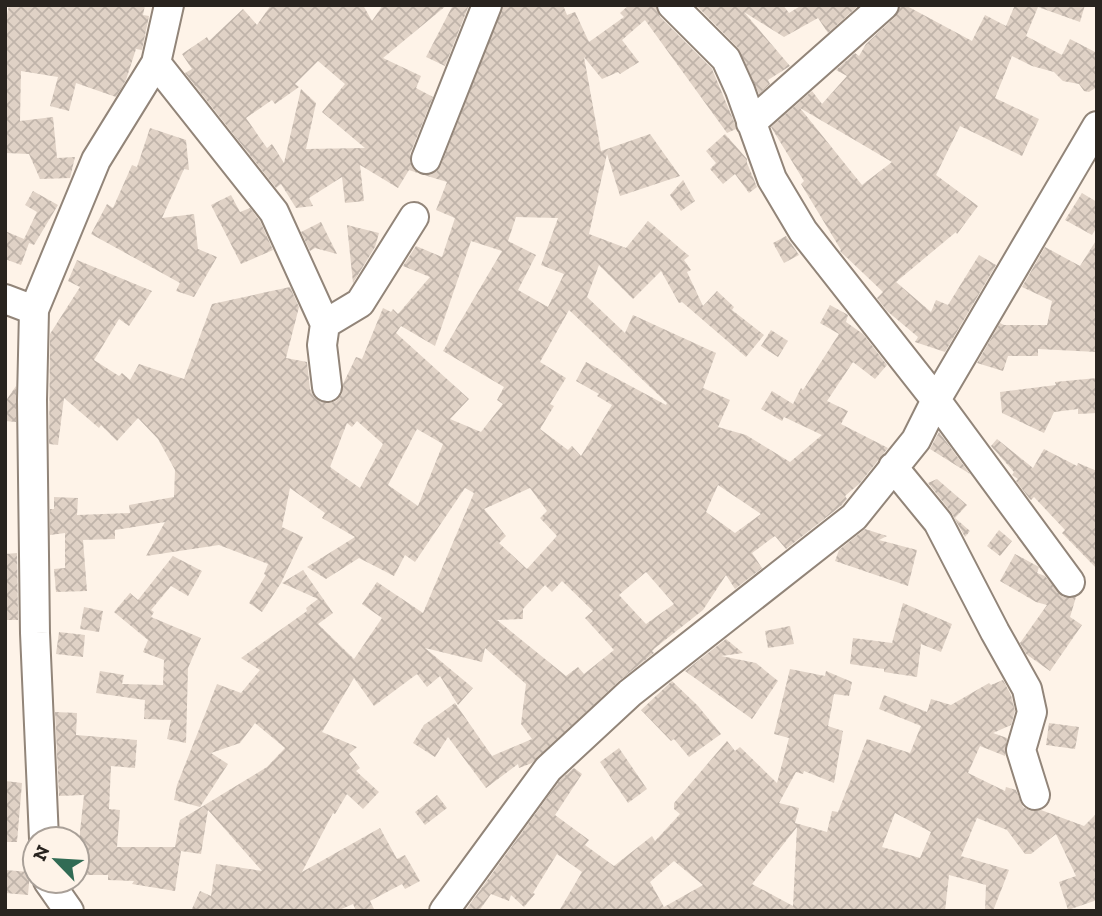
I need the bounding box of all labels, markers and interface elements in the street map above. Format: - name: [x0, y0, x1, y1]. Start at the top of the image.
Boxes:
- north arrow: [21, 825, 91, 895]
- text: N: [28, 842, 55, 864]

